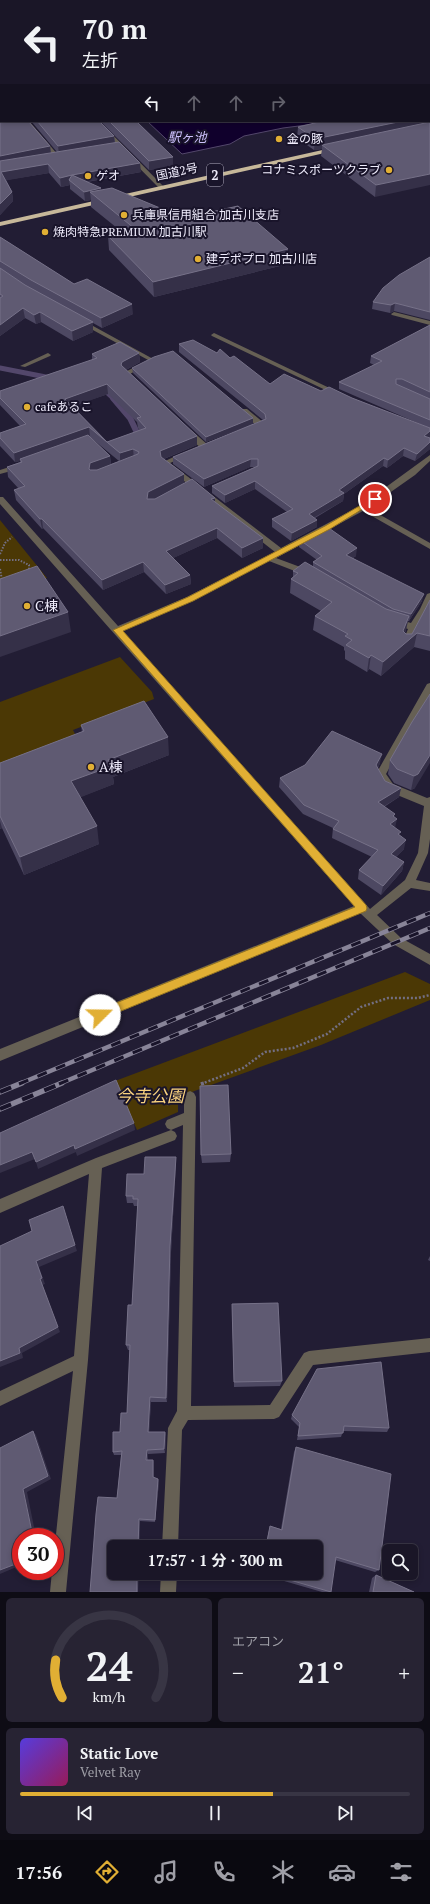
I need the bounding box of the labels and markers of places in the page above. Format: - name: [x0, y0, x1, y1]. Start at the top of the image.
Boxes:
- place label: 金の豚: [287, 131, 323, 146]
- marker: 金の豚: [274, 134, 284, 144]
- place label: コナミスポーツクラブ: [261, 162, 381, 177]
- marker: コナミスポーツクラブ: [384, 165, 394, 175]
- place label: ゲオ: [96, 168, 120, 183]
- marker: ゲオ: [83, 171, 93, 181]
- place label: 兵庫県信用組合 加古川支店: [132, 207, 279, 222]
- marker: 兵庫県信用組合 加古川支店: [119, 210, 129, 220]
- place label: 焼肉特急PREMIUM 加古川駅: [53, 224, 207, 239]
- marker: 焼肉特急PREMIUM 加古川駅: [40, 227, 50, 237]
- place label: 建デポプロ 加古川店: [206, 251, 317, 266]
- marker: 建デポプロ 加古川店: [193, 254, 203, 264]
- place label: cafeあるこ: [35, 399, 93, 414]
- marker: cafeあるこ: [22, 402, 32, 412]
- pin: [358, 482, 392, 516]
- place label: C棟: [35, 596, 58, 615]
- marker: C棟: [22, 601, 32, 611]
- place label: A棟: [99, 757, 123, 776]
- marker: A棟: [86, 762, 96, 772]

